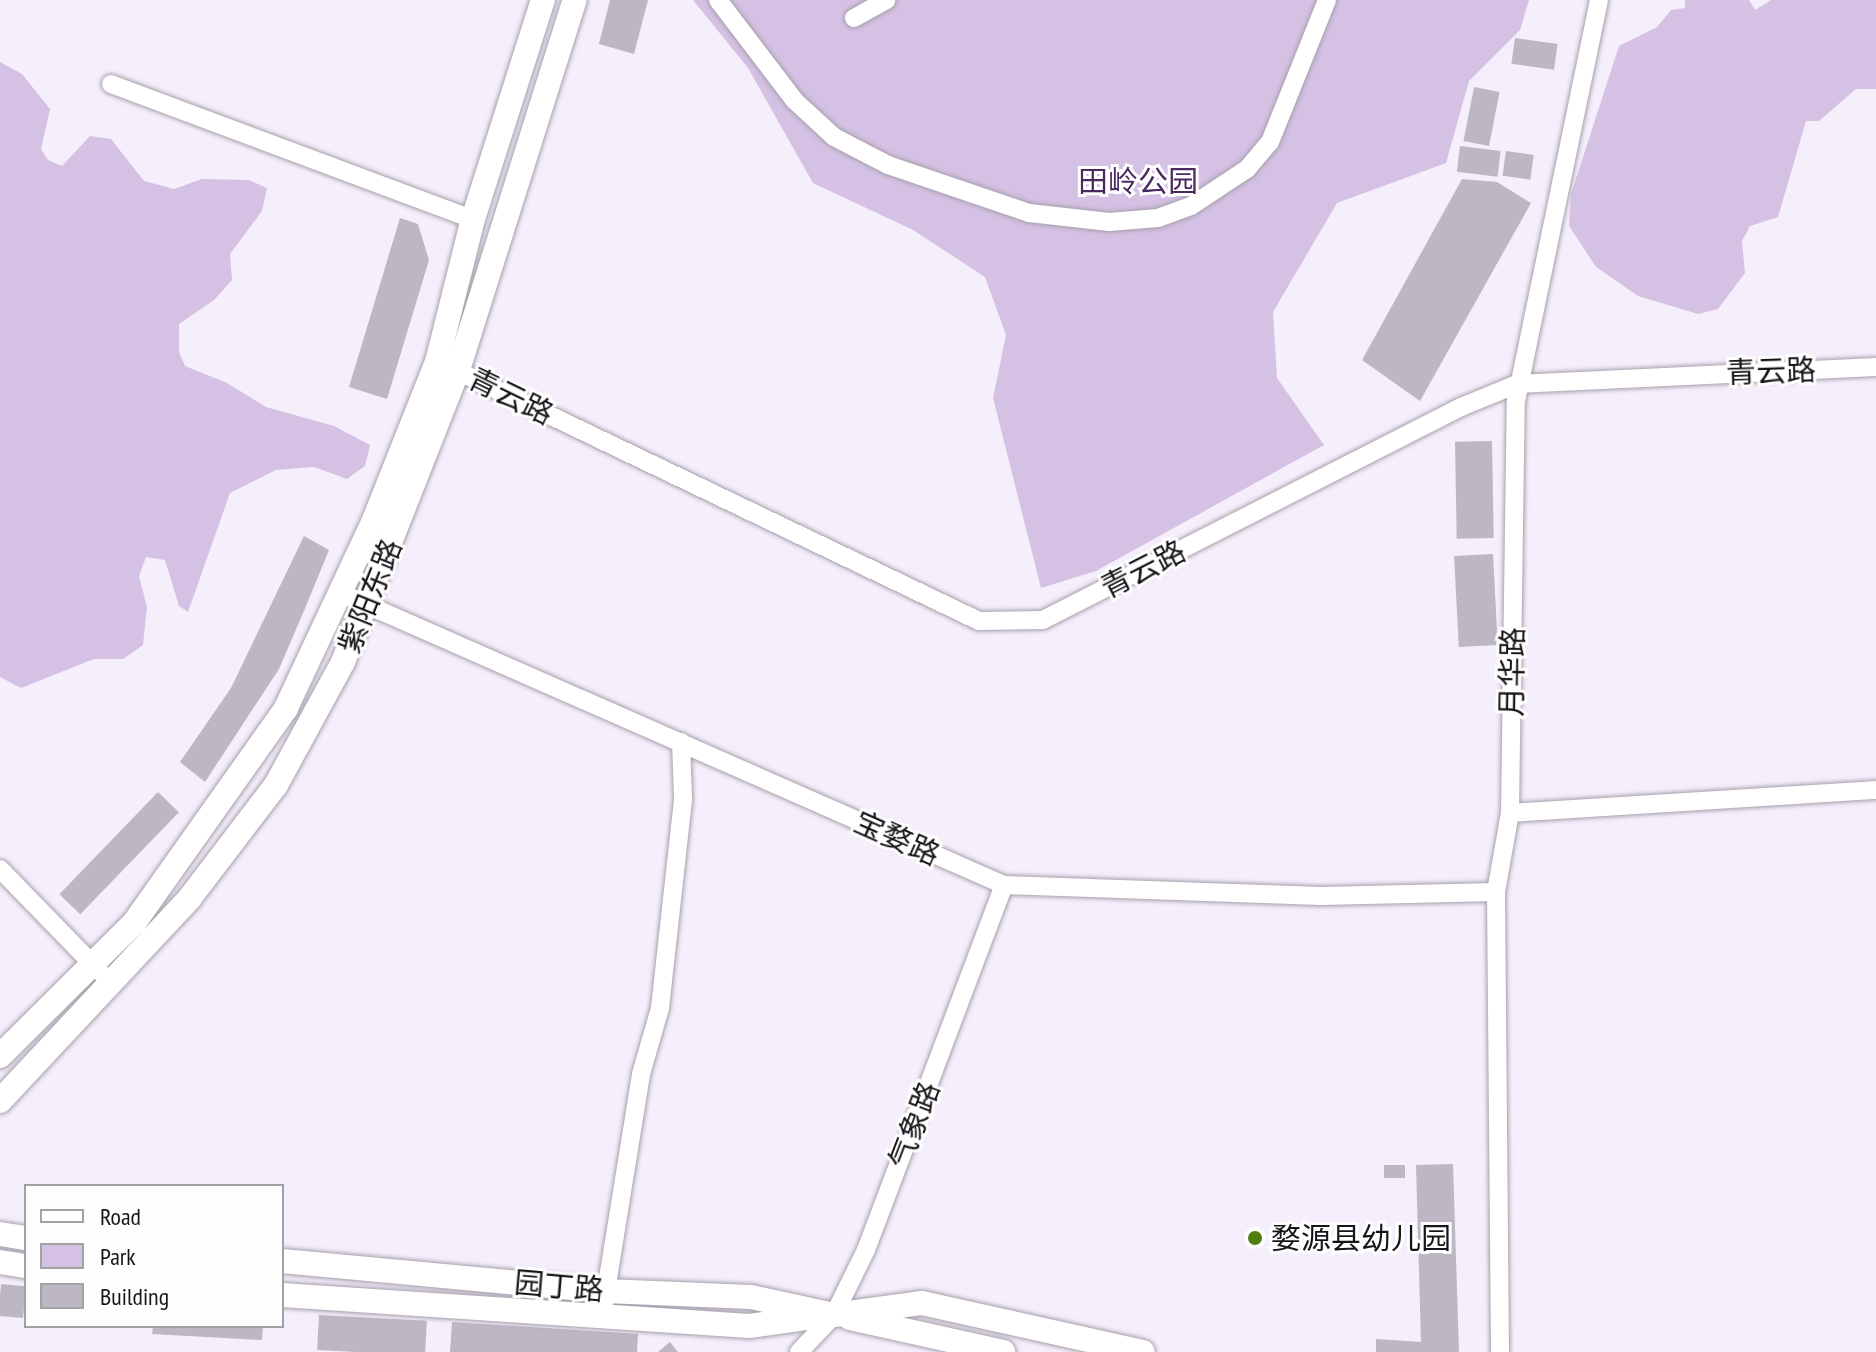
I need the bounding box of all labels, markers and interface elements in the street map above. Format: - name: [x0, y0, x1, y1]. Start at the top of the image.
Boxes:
- park label: 田岭公园: [1078, 163, 1198, 199]
- street label: 青云路: [1725, 351, 1817, 391]
- street label: 青云路: [463, 360, 559, 432]
- street label: 青云路: [1095, 533, 1191, 605]
- street label: 紫阳东路: [331, 534, 409, 658]
- street label: 月华路: [1493, 627, 1531, 717]
- street label: 宝婺路: [849, 803, 945, 873]
- street label: 气象路: [881, 1077, 947, 1173]
- legend: [24, 1184, 284, 1328]
- text: Road: [100, 1201, 141, 1232]
- place label: 婺源县幼儿园: [1271, 1220, 1451, 1256]
- marker: 婺源县幼儿园: [1246, 1229, 1264, 1247]
- text: Park: [100, 1241, 136, 1272]
- street label: 园丁路: [513, 1264, 605, 1308]
- text: Building: [100, 1281, 169, 1312]

